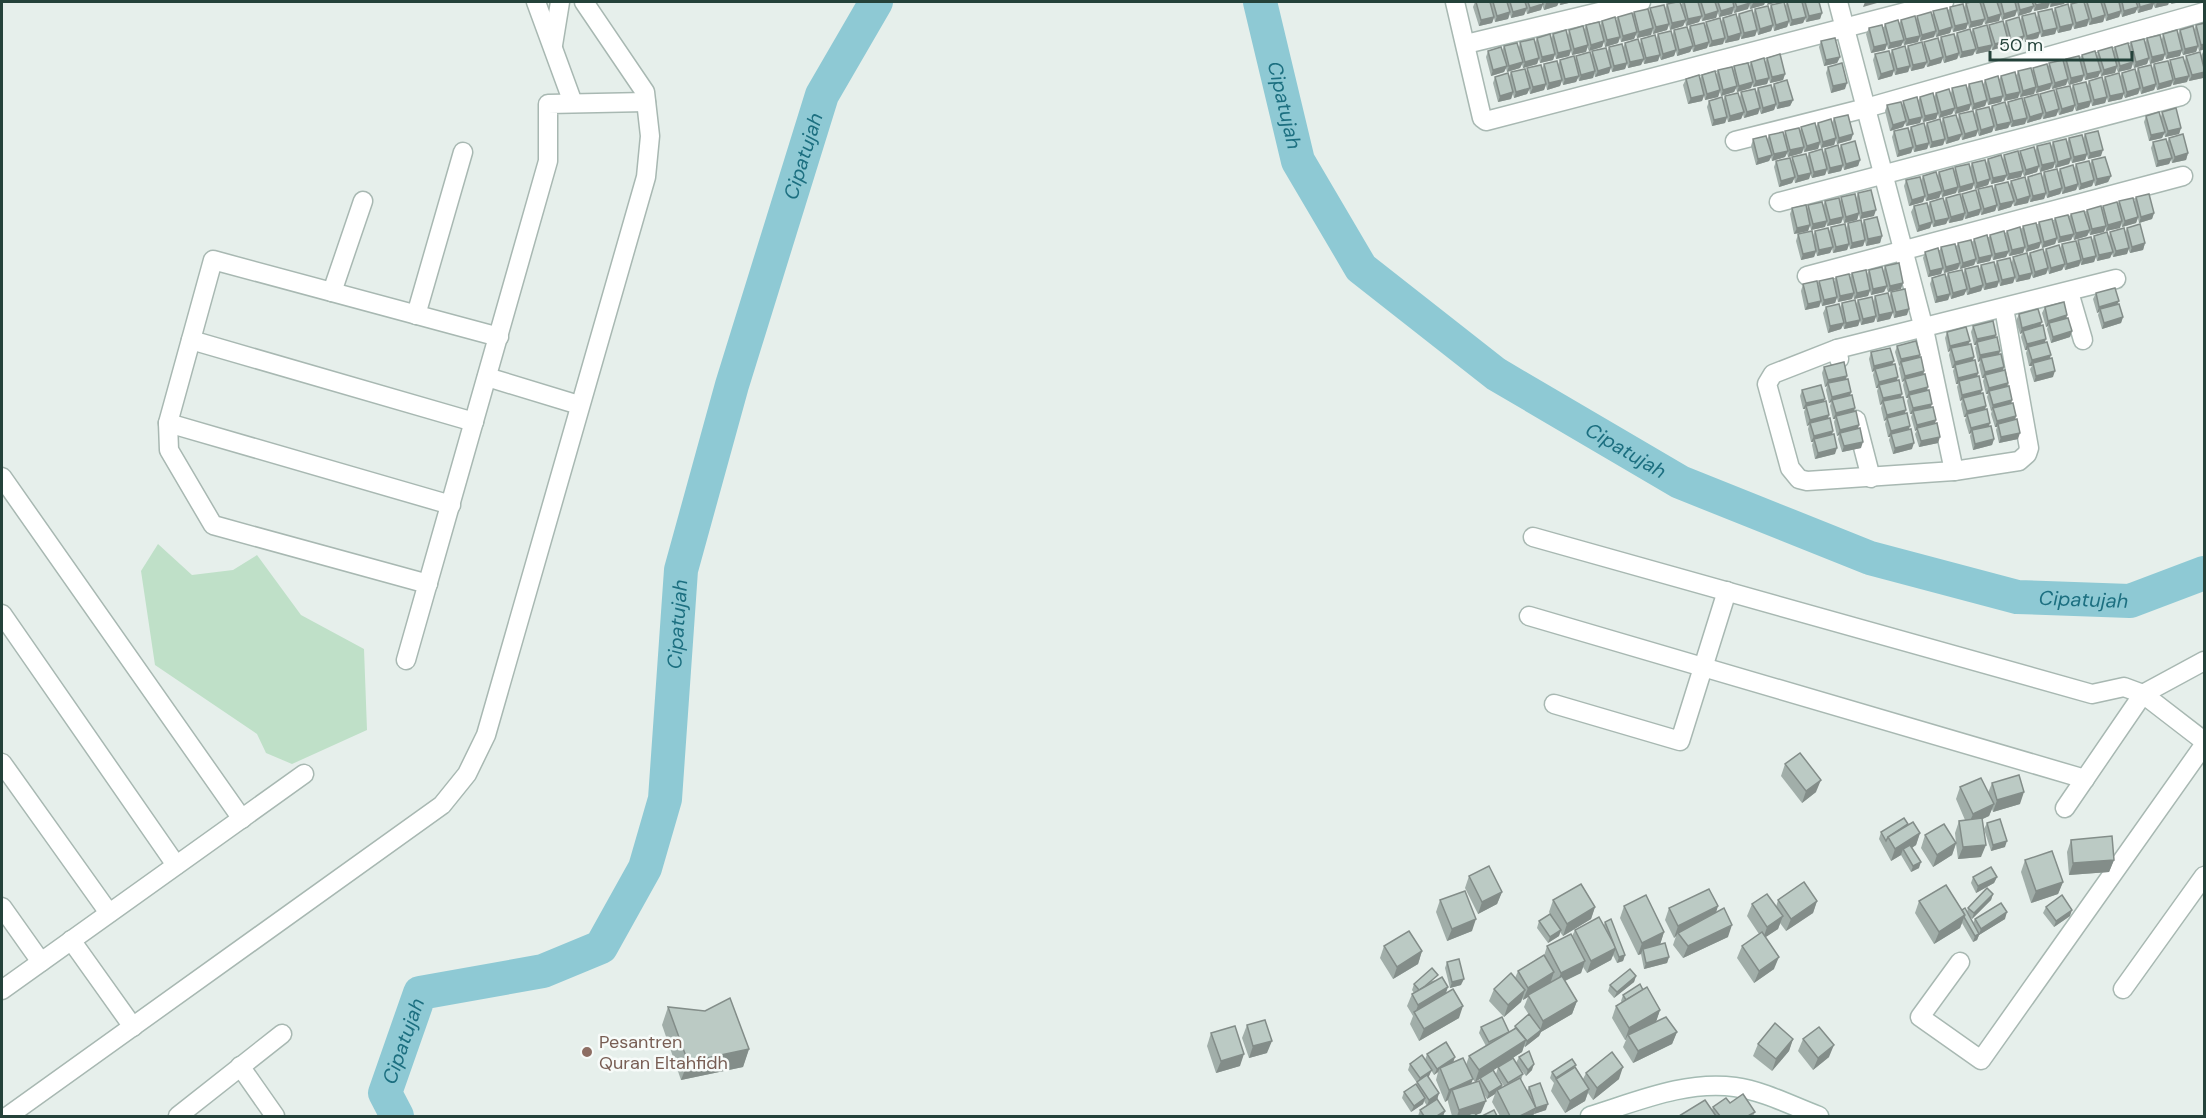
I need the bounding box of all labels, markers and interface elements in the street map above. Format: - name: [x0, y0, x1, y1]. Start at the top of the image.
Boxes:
- scale bar: [1990, 24, 2132, 62]
- text: 50 m: [1999, 33, 2043, 57]
- water label: Cipatujah: [1262, 59, 1308, 152]
- water label: Cipatujah: [777, 109, 829, 203]
- water label: Cipatujah: [1581, 416, 1671, 484]
- water label: Cipatujah: [661, 579, 693, 670]
- water label: Cipatujah: [2038, 585, 2129, 614]
- water label: Cipatujah: [376, 994, 430, 1088]
- place label: Pesantren Quran Eltahfidh: [599, 1030, 728, 1075]
- marker: Pesantren Quran Eltahfidh: [580, 1045, 594, 1059]

